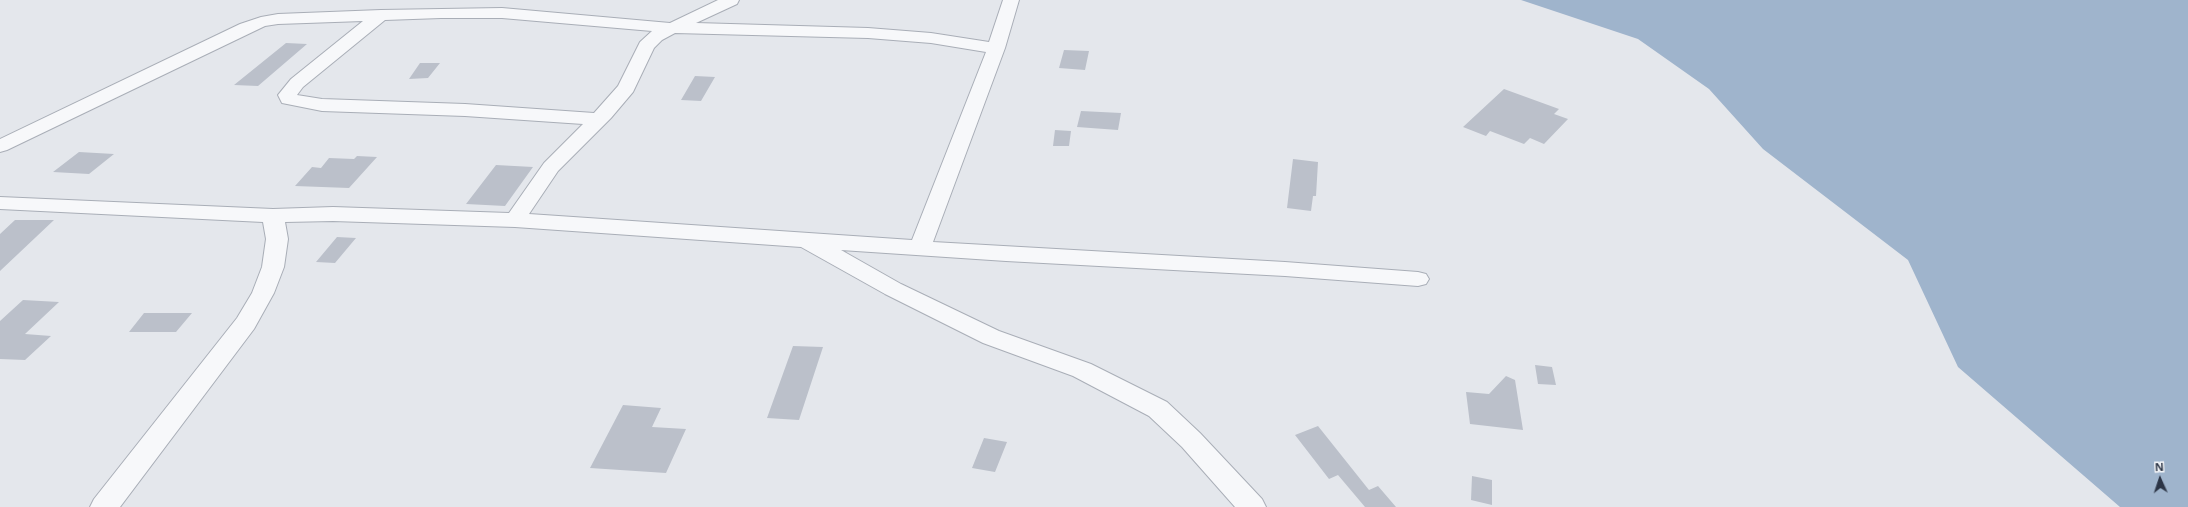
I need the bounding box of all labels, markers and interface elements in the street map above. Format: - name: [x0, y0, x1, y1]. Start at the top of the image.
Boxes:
- north arrow: [2140, 459, 2180, 499]
- text: N: [2154, 459, 2164, 474]

